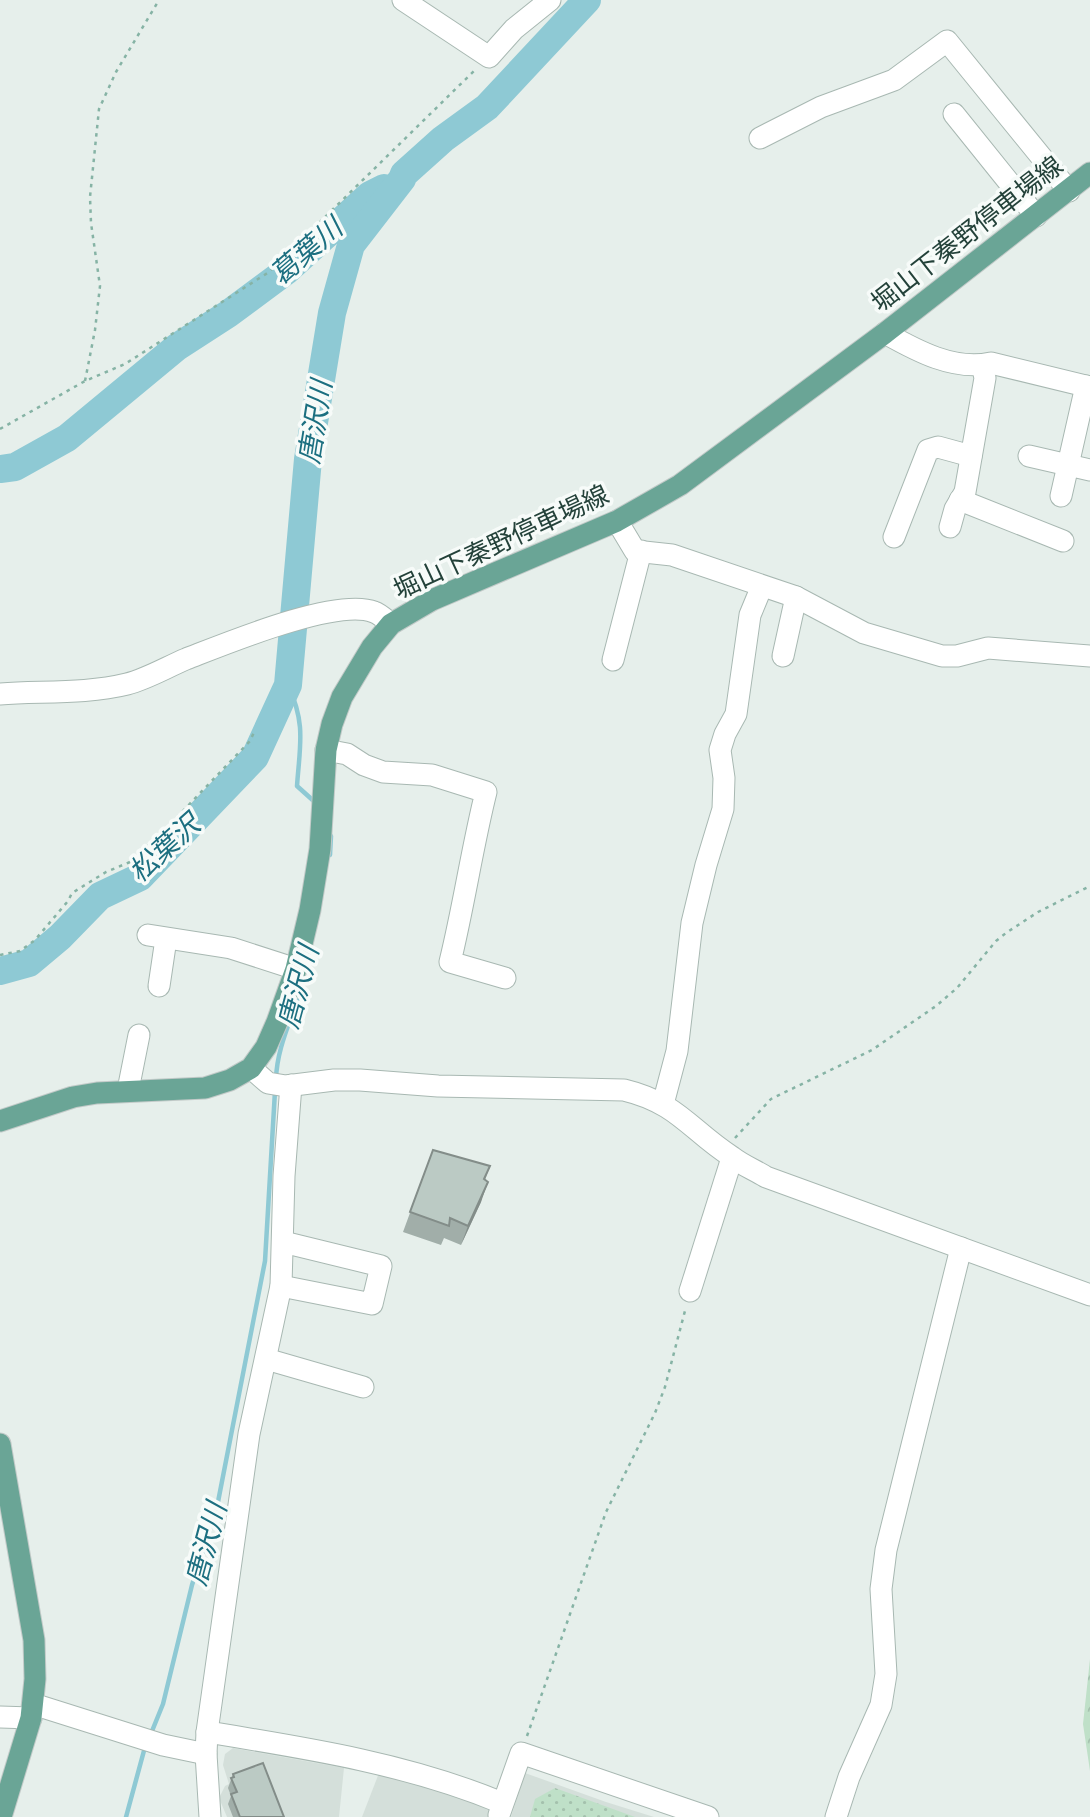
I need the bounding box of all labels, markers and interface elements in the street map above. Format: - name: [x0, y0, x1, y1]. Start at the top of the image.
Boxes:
- street label: 堀山下秦野停車場線: [864, 149, 1070, 319]
- water label: 葛葉川: [262, 208, 352, 292]
- water label: 唐沢川: [291, 375, 340, 466]
- street label: 堀山下秦野停車場線: [388, 477, 614, 607]
- water label: 松葉沢: [121, 804, 210, 889]
- water label: 唐沢川: [270, 939, 327, 1032]
- water label: 唐沢川: [178, 1496, 235, 1589]

